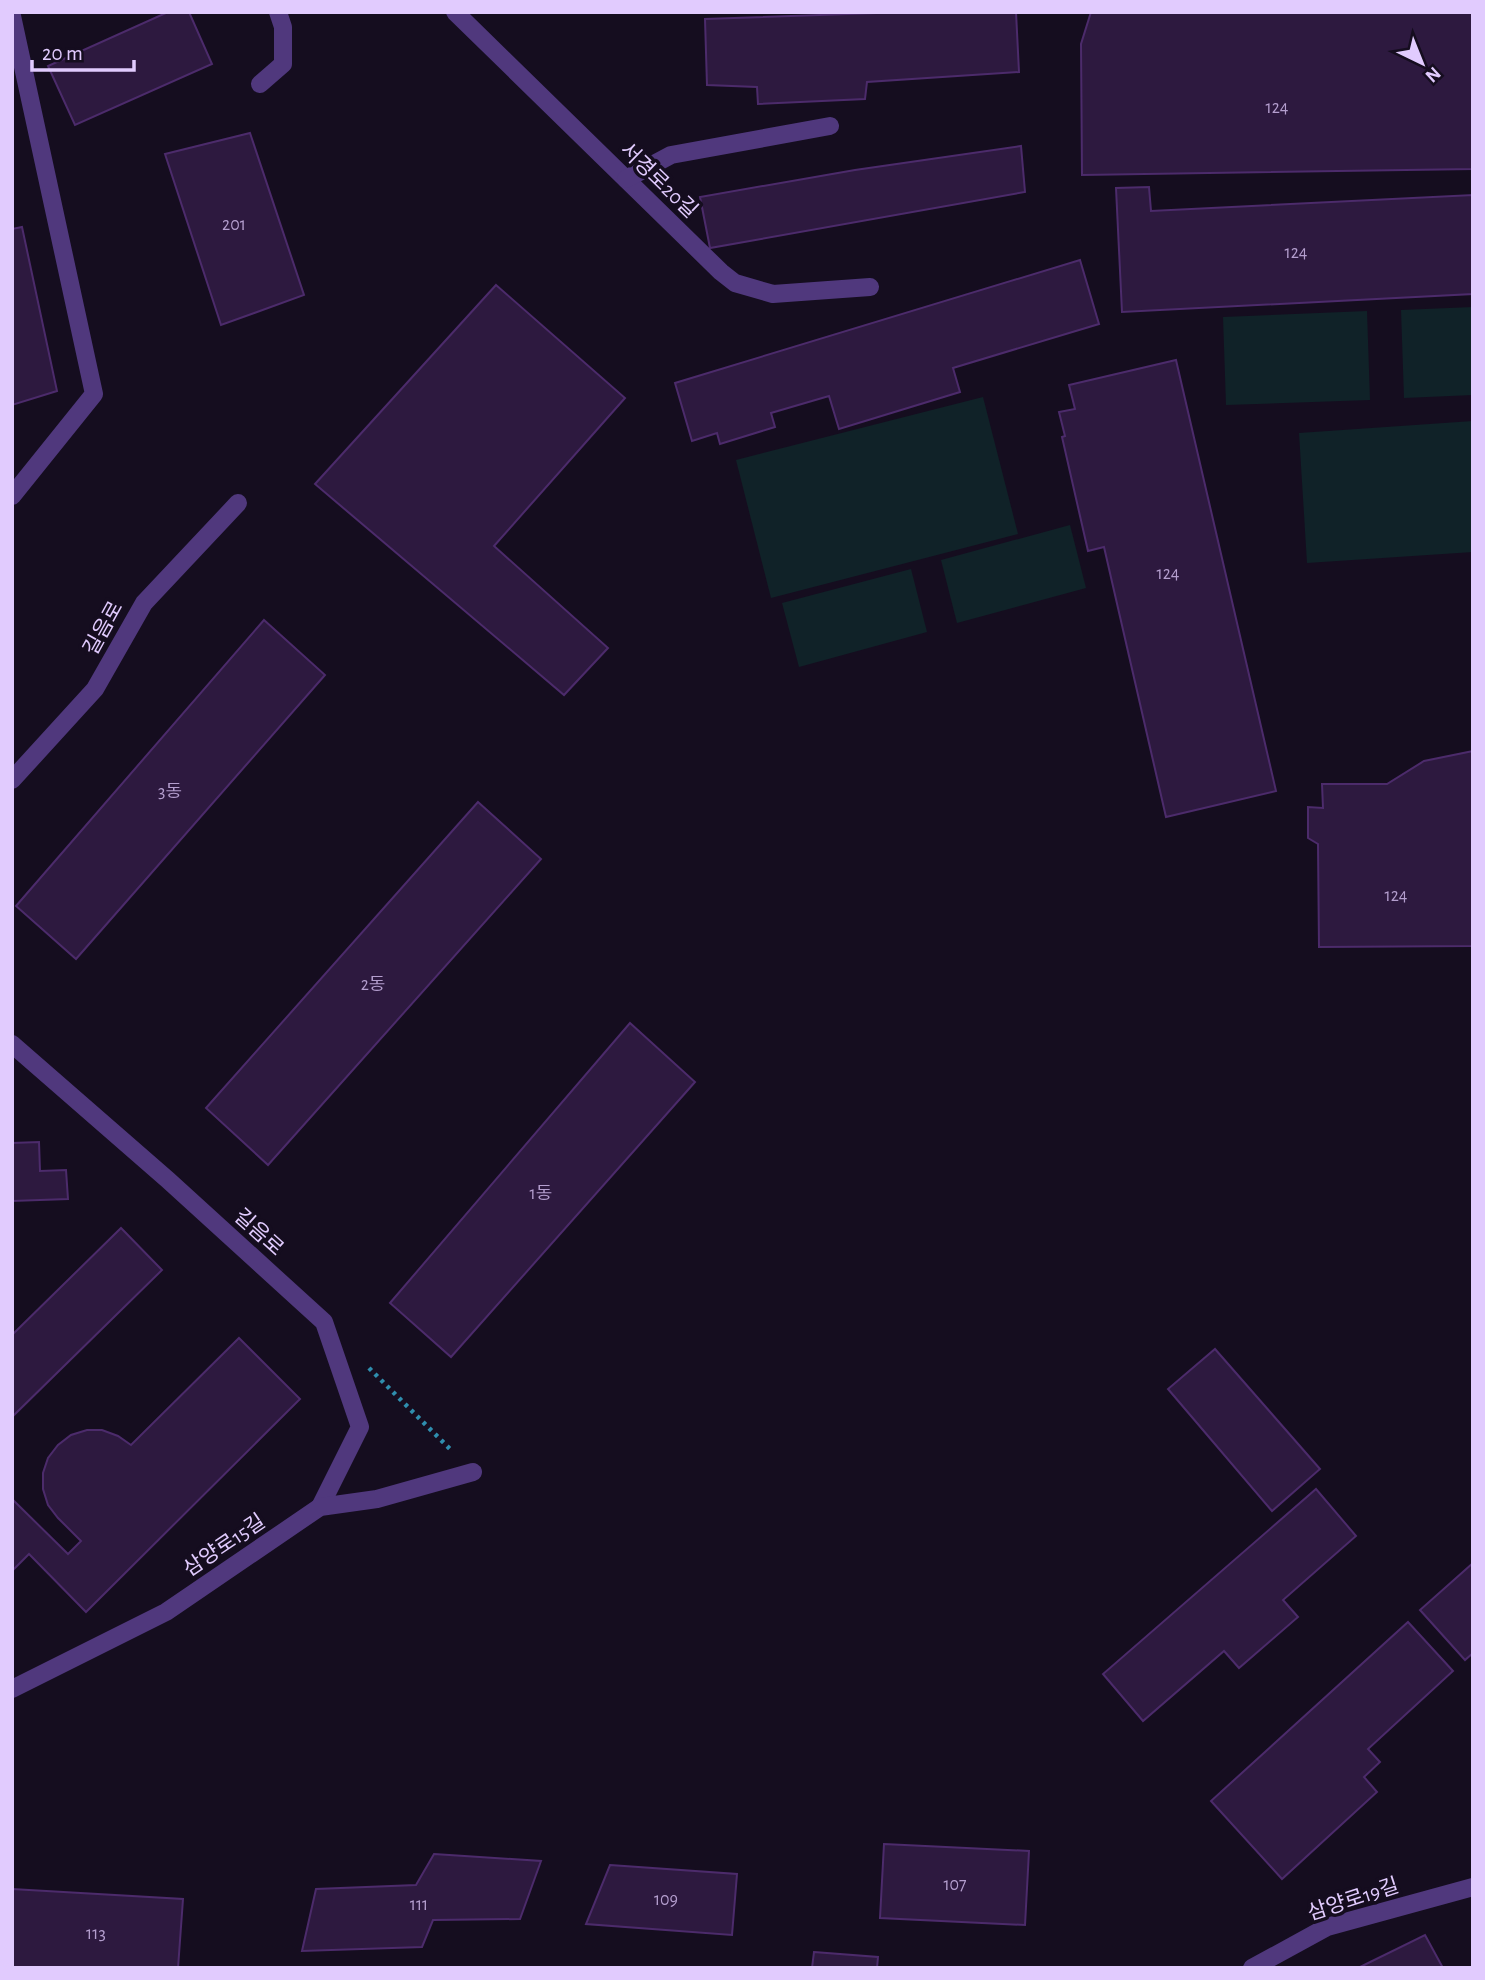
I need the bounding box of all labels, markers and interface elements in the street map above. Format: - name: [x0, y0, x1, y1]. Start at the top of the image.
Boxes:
- scale bar: [32, 28, 133, 72]
- north arrow: [1387, 28, 1457, 98]
- text: 20 m: [42, 43, 83, 64]
- text: N: [1421, 63, 1444, 86]
- house number: 124: [1265, 99, 1289, 117]
- street label: 서경로20길: [616, 138, 702, 222]
- house number: 201: [222, 216, 246, 234]
- house number: 124: [1284, 244, 1308, 262]
- house number: 124: [1156, 565, 1180, 583]
- street label: 길음로: [79, 597, 127, 659]
- house number: 3동: [158, 782, 182, 801]
- house number: 124: [1384, 887, 1408, 905]
- house number: 2동: [361, 975, 385, 994]
- house number: 1동: [530, 1184, 552, 1203]
- street label: 길음로: [230, 1204, 288, 1260]
- street label: 삼양로15길: [179, 1510, 269, 1580]
- street label: 삼양로19길: [1305, 1874, 1401, 1924]
- house number: 107: [943, 1876, 967, 1894]
- house number: 109: [654, 1891, 678, 1909]
- house number: 111: [410, 1896, 428, 1914]
- house number: 113: [86, 1925, 106, 1943]

